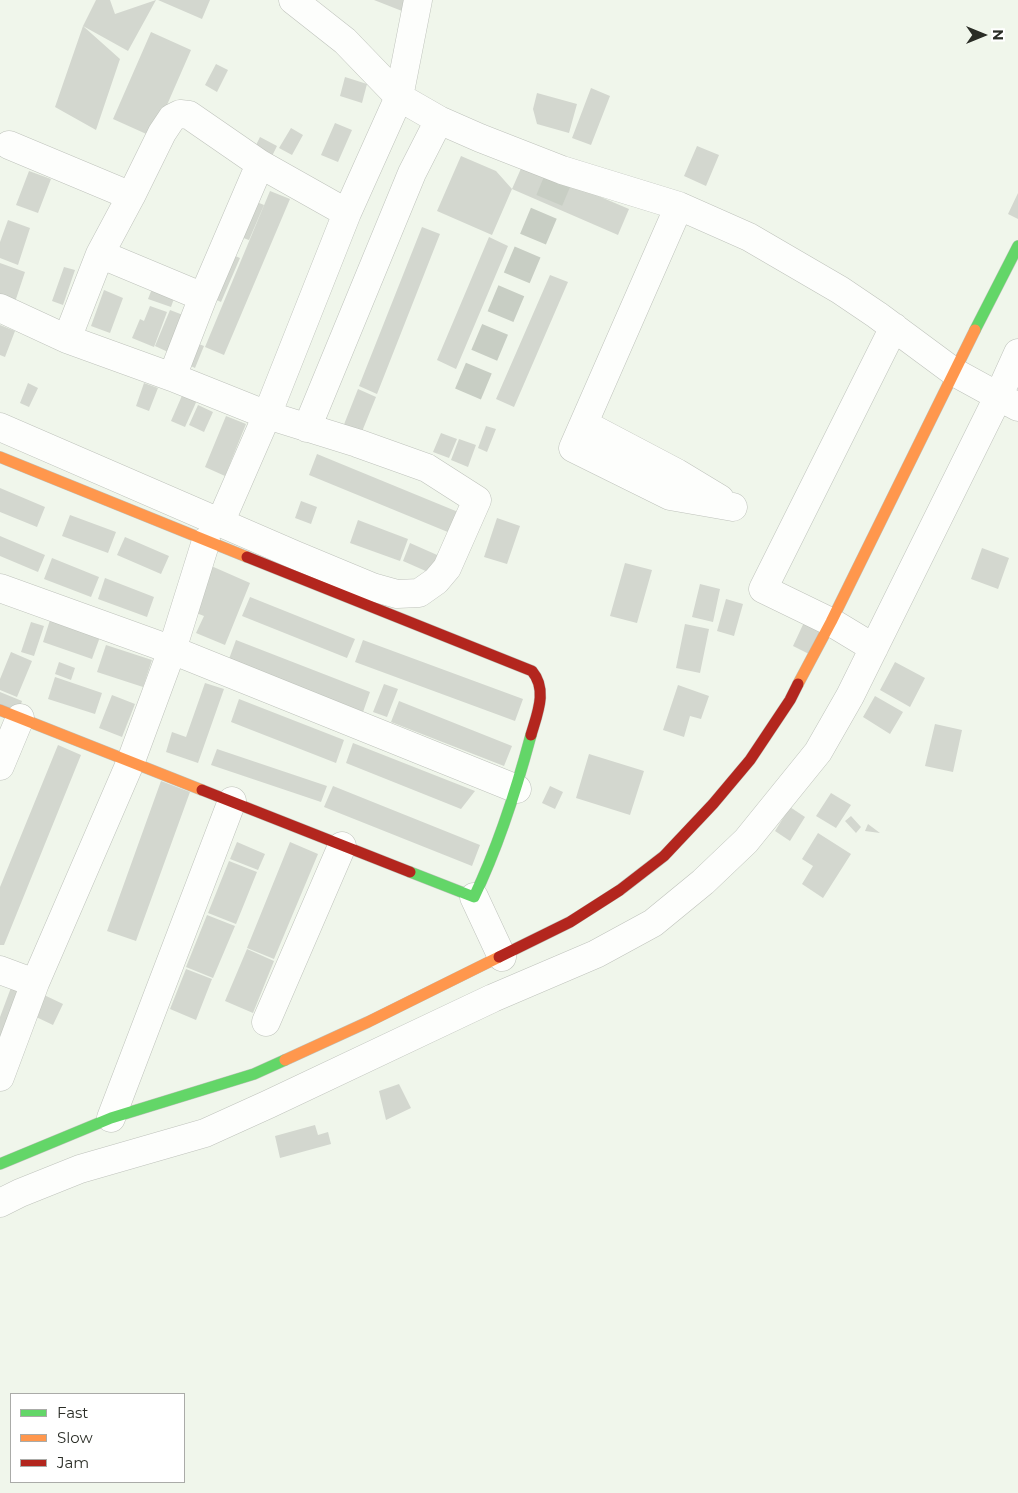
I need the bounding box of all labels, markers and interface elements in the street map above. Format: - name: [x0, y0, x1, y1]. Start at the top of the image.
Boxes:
- north arrow: [958, 10, 1008, 60]
- text: N: [989, 29, 1007, 41]
- legend: [10, 1393, 185, 1483]
- text: Fast: [57, 1403, 88, 1422]
- text: Slow: [57, 1428, 93, 1447]
- text: Jam: [57, 1453, 89, 1472]

